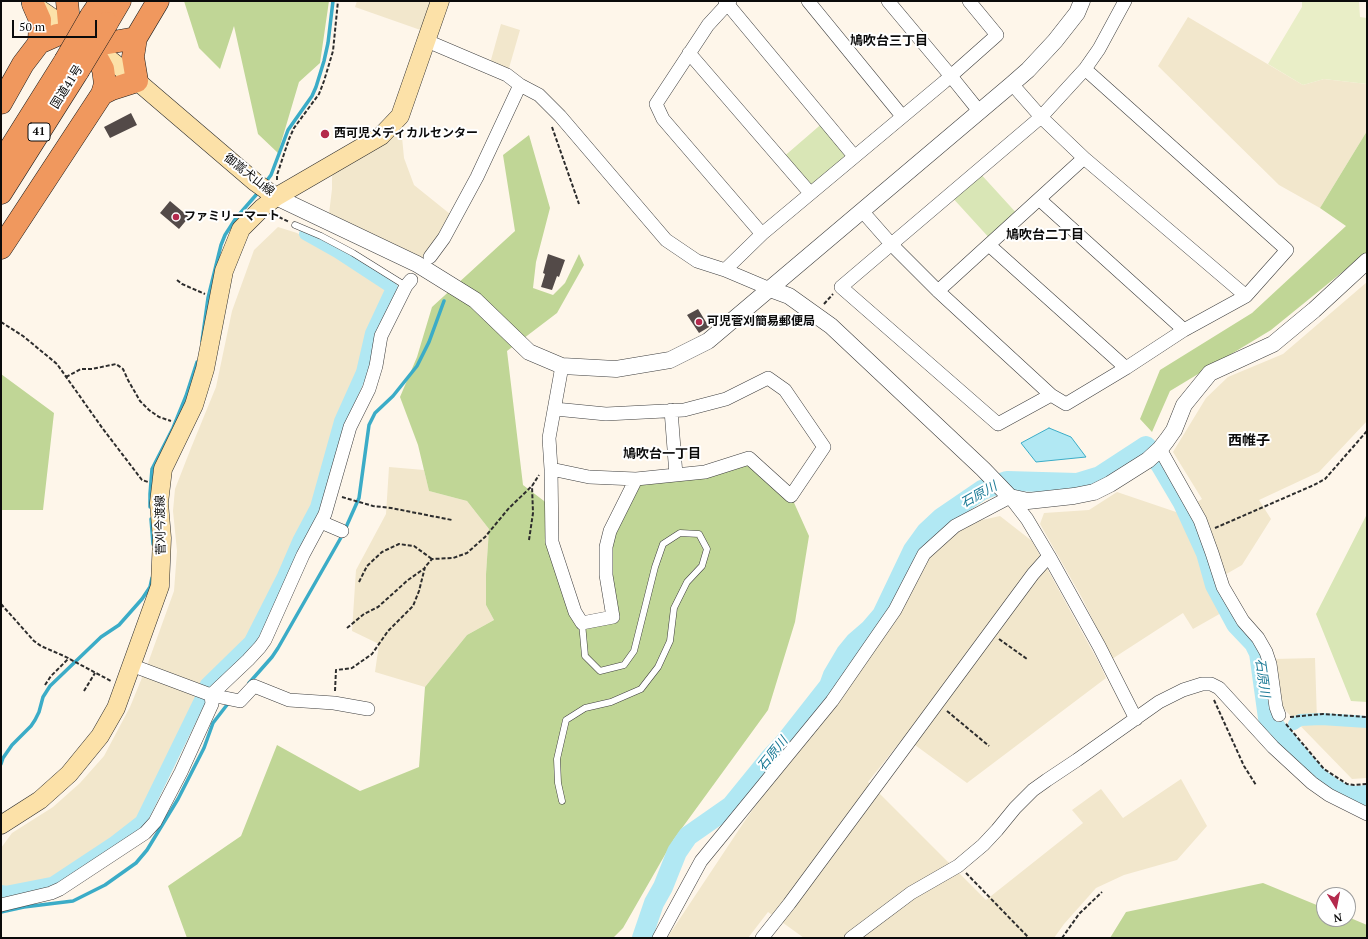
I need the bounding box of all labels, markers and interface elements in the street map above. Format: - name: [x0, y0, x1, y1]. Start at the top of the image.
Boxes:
- scale bar: [14, 12, 99, 38]
- text: 50 m: [19, 19, 45, 34]
- district label: 鳩吹台三丁目: [850, 33, 928, 49]
- street label: 国道41号: [48, 62, 86, 112]
- road number: 41: [28, 123, 50, 141]
- place label: 西可児メディカルセンター: [334, 127, 478, 141]
- marker: 西可児メディカルセンター: [319, 128, 331, 140]
- street label: 御嵩犬山線: [221, 151, 277, 199]
- place label: ファミリーマート: [184, 210, 280, 224]
- marker: ファミリーマート: [171, 212, 181, 222]
- district label: 鳩吹台二丁目: [1006, 227, 1084, 243]
- place label: 可児菅刈簡易郵便局: [707, 315, 815, 329]
- marker: 可児菅刈簡易郵便局: [694, 317, 704, 327]
- district label: 西帷子: [1228, 433, 1270, 449]
- district label: 鳩吹台一丁目: [623, 446, 701, 462]
- water label: 石原川: [958, 479, 1000, 511]
- street label: 菅刈今渡線: [153, 495, 169, 555]
- water label: 石原川: [1252, 658, 1272, 698]
- water label: 石原川: [755, 734, 791, 774]
- north arrow: [1316, 887, 1356, 927]
- text: N: [1333, 910, 1343, 925]

